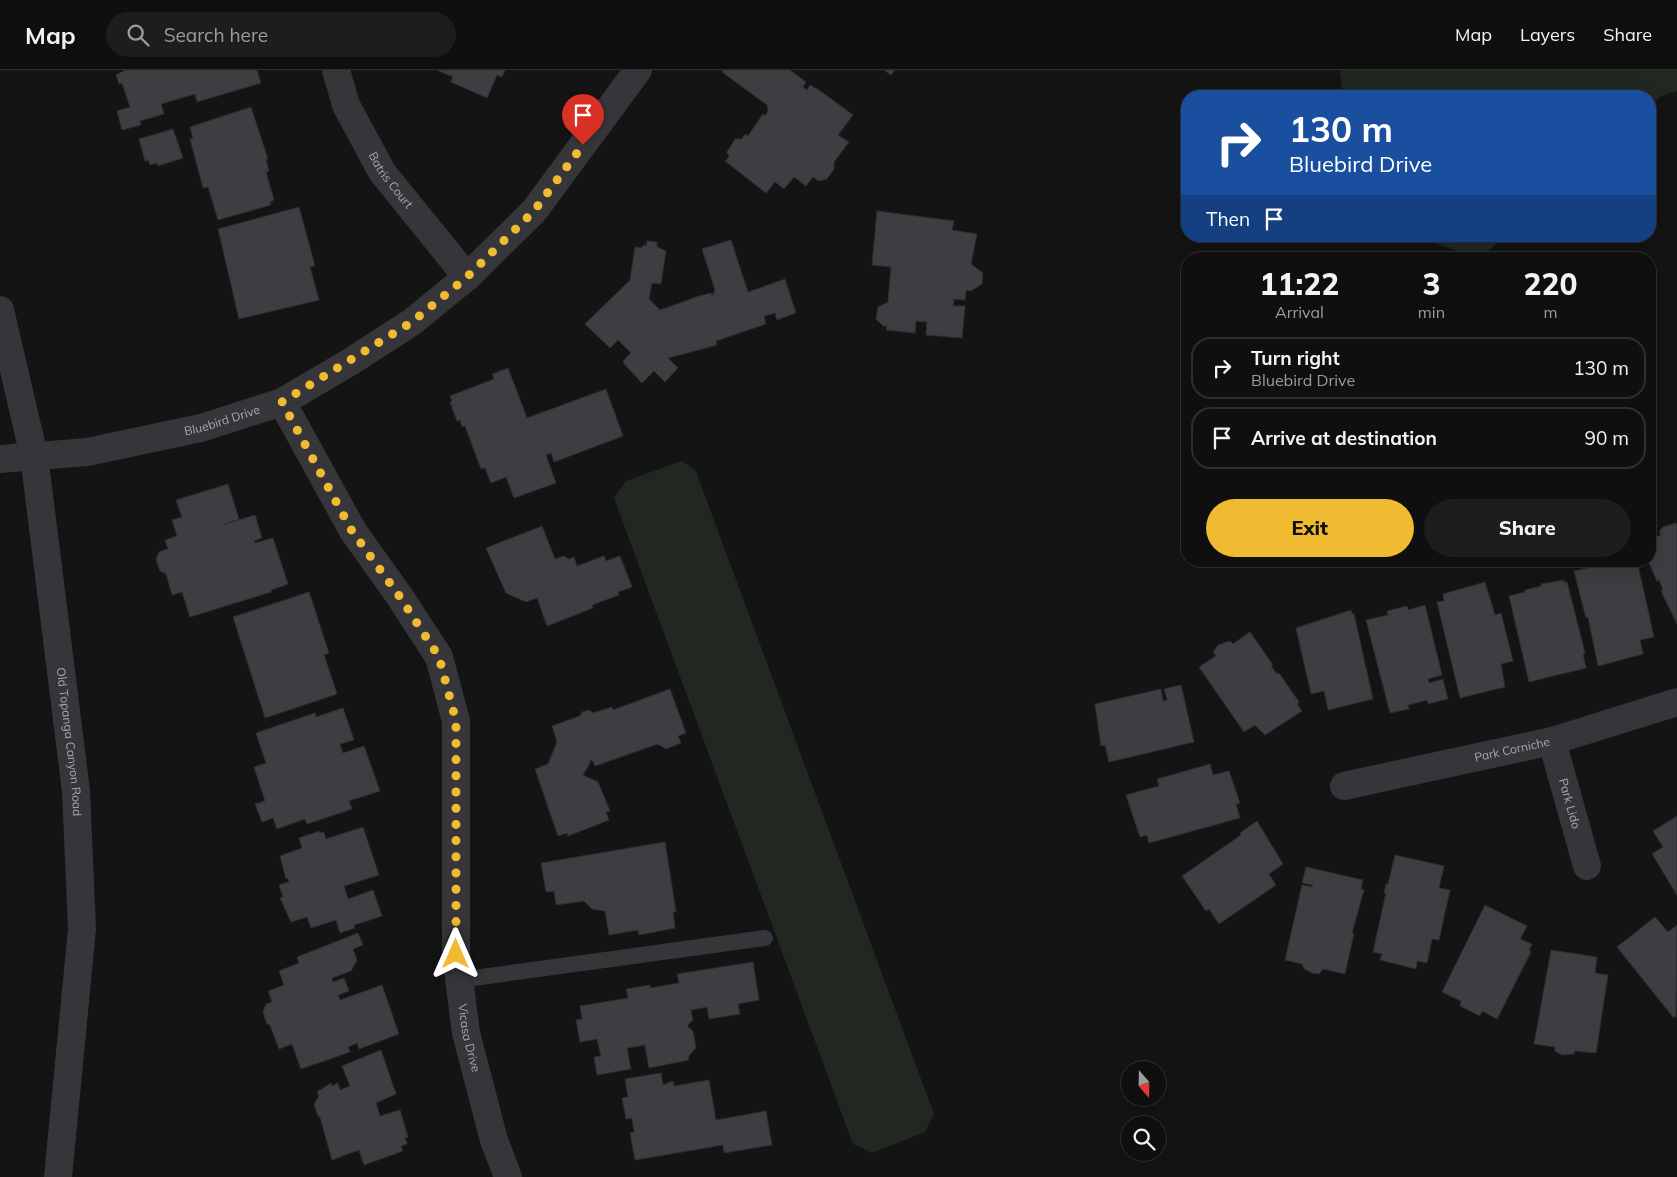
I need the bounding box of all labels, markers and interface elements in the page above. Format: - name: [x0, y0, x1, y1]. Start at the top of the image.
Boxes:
- search box: [106, 12, 456, 57]
- text: Map: [25, 20, 76, 50]
- icon: search: [124, 21, 152, 49]
- text: Search here: [164, 23, 268, 47]
- text: Map: [1455, 23, 1492, 46]
- text: Layers: [1520, 23, 1575, 46]
- text: Share: [1603, 23, 1652, 46]
- pin: [562, 94, 604, 145]
- icon: arrive: [569, 101, 597, 129]
- text: 130 m: [1289, 107, 1393, 151]
- icon: right: [1206, 110, 1271, 175]
- street label: Batris Court: [366, 149, 416, 211]
- text: Bluebird Drive: [1289, 150, 1432, 178]
- icon: arrive: [1260, 205, 1288, 233]
- text: Then: [1206, 207, 1250, 231]
- text: 11:22: [1259, 265, 1339, 303]
- text: 3: [1422, 265, 1440, 303]
- text: 220: [1524, 265, 1578, 303]
- text: Arrival: [1275, 302, 1324, 322]
- text: min: [1418, 302, 1445, 322]
- text: m: [1543, 302, 1558, 322]
- text: Turn right: [1251, 346, 1340, 370]
- icon: right: [1208, 354, 1236, 382]
- text: 130 m: [1573, 356, 1629, 380]
- text: Bluebird Drive: [1251, 370, 1355, 390]
- street label: Bluebird Drive: [183, 402, 262, 438]
- icon: arrive: [1208, 424, 1236, 452]
- text: Arrive at destination: [1251, 426, 1437, 450]
- text: 90 m: [1585, 426, 1629, 450]
- button: Exit: [1206, 499, 1414, 557]
- button: Share: [1424, 499, 1631, 557]
- street label: Old Topanga Canyon Road: [54, 667, 85, 817]
- street label: Park Corniche: [1473, 734, 1551, 765]
- street label: Park Lido: [1556, 776, 1584, 831]
- position arrow: [429, 927, 481, 979]
- street label: Vicasa Drive: [455, 1003, 484, 1074]
- north arrow: [1121, 1061, 1166, 1106]
- map controls: [1121, 1061, 1166, 1161]
- button: search: [1121, 1116, 1166, 1161]

